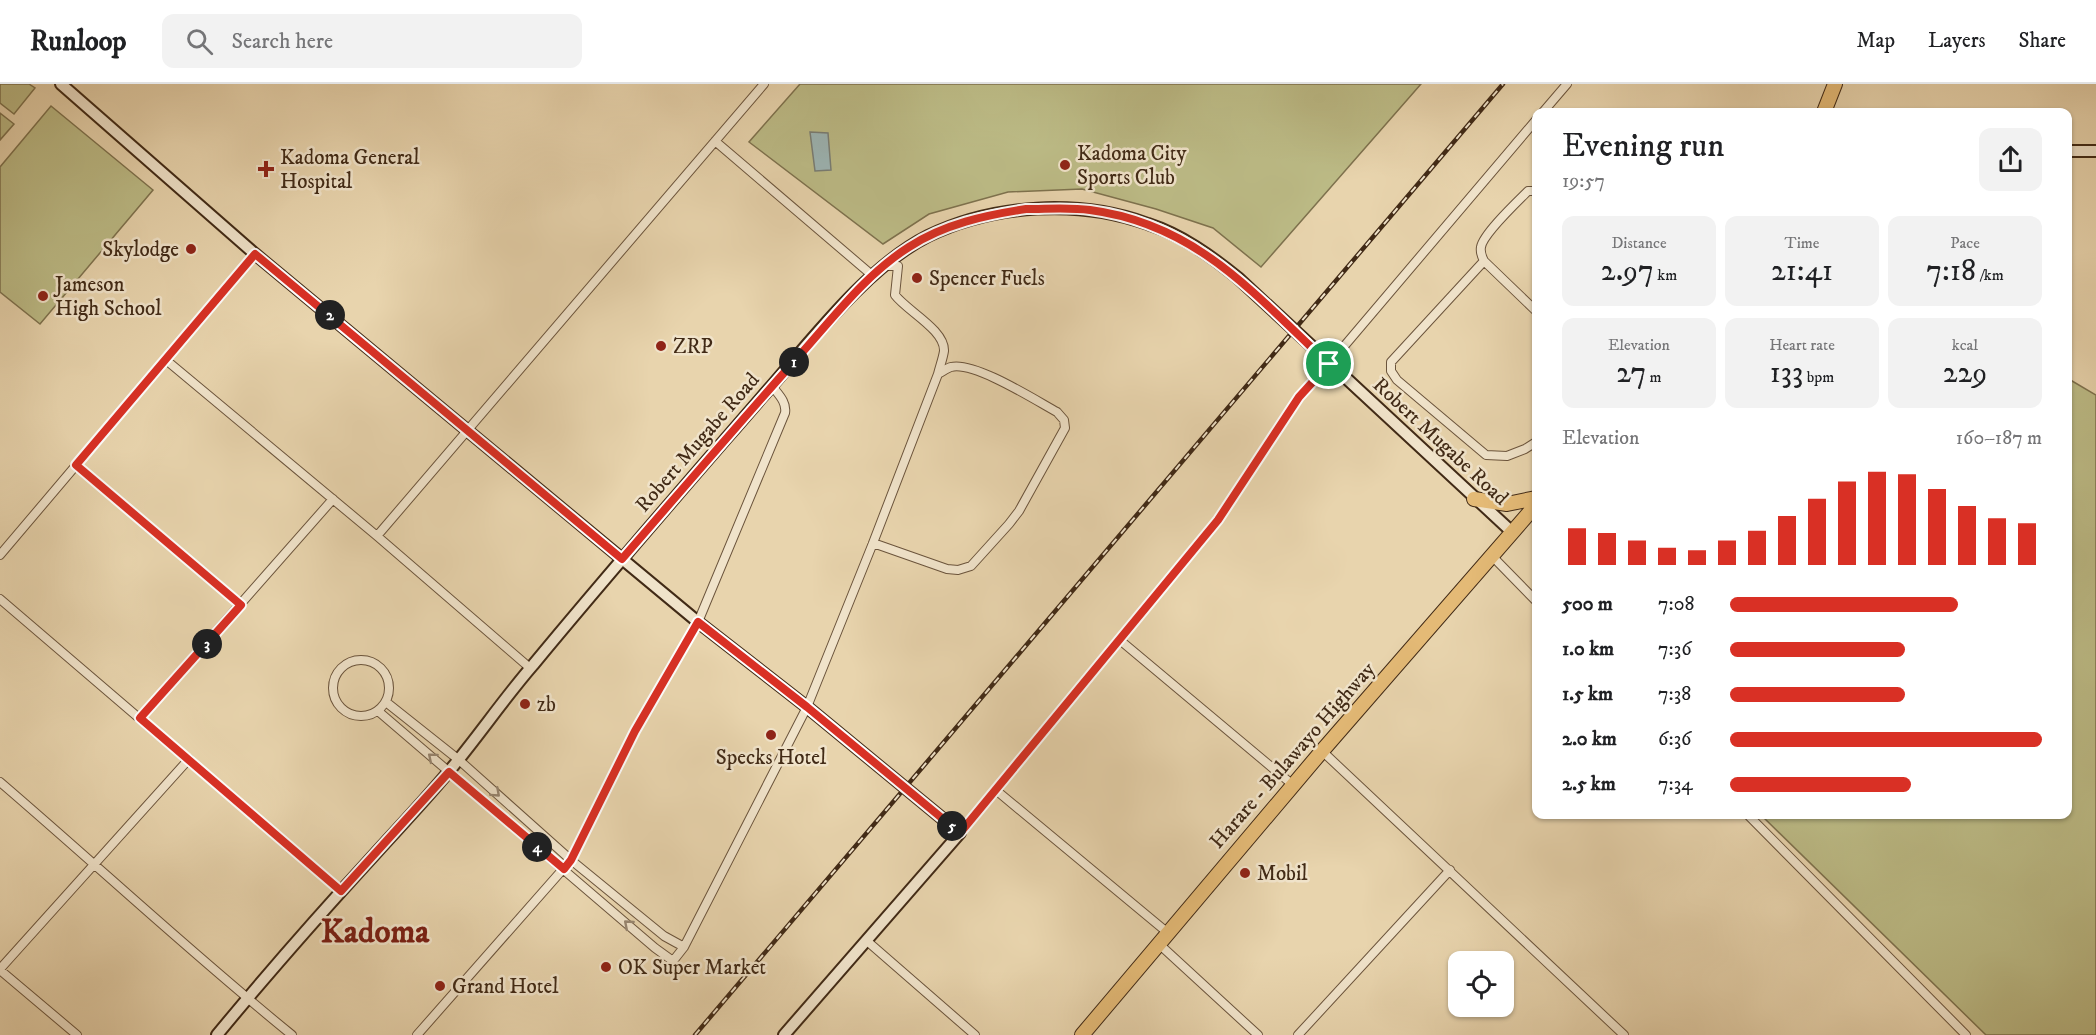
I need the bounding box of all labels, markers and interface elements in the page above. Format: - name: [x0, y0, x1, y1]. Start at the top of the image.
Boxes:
- search box: [162, 14, 582, 68]
- text: Runloop: [30, 24, 126, 59]
- icon: search: [183, 25, 216, 58]
- text: Search here: [231, 28, 333, 55]
- text: Map: [1856, 28, 1895, 54]
- text: Layers: [1928, 28, 1986, 54]
- text: Share: [2019, 28, 2066, 54]
- text: Evening run: [1562, 126, 1724, 167]
- button: share: [1979, 128, 2042, 191]
- place label: Kadoma City Sports Club: [1077, 141, 1188, 191]
- place label: Kadoma General Hospital: [280, 145, 420, 195]
- marker: Kadoma City Sports Club: [1058, 158, 1072, 172]
- marker: Kadoma General Hospital: [257, 160, 275, 178]
- text: 19:57: [1562, 169, 1605, 194]
- text: Distance: [1611, 233, 1667, 253]
- text: Time: [1785, 233, 1819, 253]
- text: Pace: [1950, 233, 1980, 253]
- place label: Skylodge: [102, 237, 179, 263]
- marker: Skylodge: [184, 242, 198, 256]
- text: 2.97: [1601, 253, 1654, 290]
- text: 21:41: [1771, 253, 1833, 290]
- text: 7:18: [1926, 253, 1976, 290]
- text: km: [1654, 265, 1677, 285]
- text: /km: [1976, 265, 2004, 285]
- place label: Spencer Fuels: [929, 266, 1045, 292]
- marker: Spencer Fuels: [910, 271, 924, 285]
- place label: Jameson High School: [53, 272, 162, 322]
- marker: Jameson High School: [36, 289, 50, 303]
- pin: 2: [315, 300, 345, 330]
- text: 2: [326, 305, 334, 325]
- place label: ZRP: [673, 334, 713, 360]
- text: Elevation: [1608, 335, 1670, 355]
- text: Heart rate: [1769, 335, 1835, 355]
- text: kcal: [1952, 335, 1978, 355]
- pin: [1303, 338, 1354, 389]
- marker: ZRP: [654, 339, 668, 353]
- pin: 1: [779, 347, 809, 377]
- icon: arrive: [1312, 347, 1345, 380]
- text: 1: [791, 352, 797, 372]
- text: 27: [1616, 355, 1646, 392]
- text: 133: [1770, 355, 1803, 392]
- text: 229: [1943, 355, 1987, 392]
- street label: Robert Mugabe Road: [630, 367, 766, 518]
- text: m: [1646, 367, 1662, 387]
- text: bpm: [1803, 367, 1834, 387]
- street label: Robert Mugabe Road: [1367, 372, 1514, 512]
- text: Elevation: [1562, 426, 1639, 451]
- text: 160–187 m: [1956, 426, 2042, 451]
- text: 500 m: [1562, 592, 1613, 617]
- text: 7:08: [1658, 592, 1695, 617]
- pin: 3: [192, 629, 222, 659]
- text: 3: [204, 634, 210, 654]
- text: 1.0 km: [1562, 637, 1614, 662]
- text: 7:36: [1658, 637, 1692, 662]
- street label: Harare - Bulawayo Highway: [1205, 656, 1382, 854]
- text: 1.5 km: [1562, 682, 1613, 707]
- text: 7:38: [1658, 682, 1691, 707]
- place label: zb: [537, 692, 556, 718]
- marker: zb: [518, 697, 532, 711]
- text: 2.0 km: [1562, 727, 1617, 752]
- text: 6:36: [1658, 727, 1692, 752]
- marker: Specks Hotel: [764, 728, 778, 742]
- place label: Specks Hotel: [716, 745, 827, 771]
- one-way arrow: [428, 753, 439, 764]
- text: 2.5 km: [1562, 772, 1616, 797]
- text: 7:34: [1658, 772, 1693, 797]
- one-way arrow: [489, 786, 500, 797]
- pin: 5: [937, 811, 967, 841]
- text: 5: [948, 816, 956, 836]
- pin: 4: [522, 832, 552, 862]
- text: 4: [532, 837, 542, 857]
- place label: Mobil: [1257, 861, 1308, 887]
- marker: Mobil: [1238, 866, 1252, 880]
- district label: Kadoma: [321, 912, 430, 953]
- one-way arrow: [624, 921, 635, 932]
- map controls: [1448, 951, 1514, 1017]
- button: locate: [1448, 951, 1514, 1017]
- place label: OK Super Market: [618, 955, 766, 981]
- marker: OK Super Market: [599, 960, 613, 974]
- place label: Grand Hotel: [452, 974, 559, 1000]
- marker: Grand Hotel: [433, 979, 447, 993]

